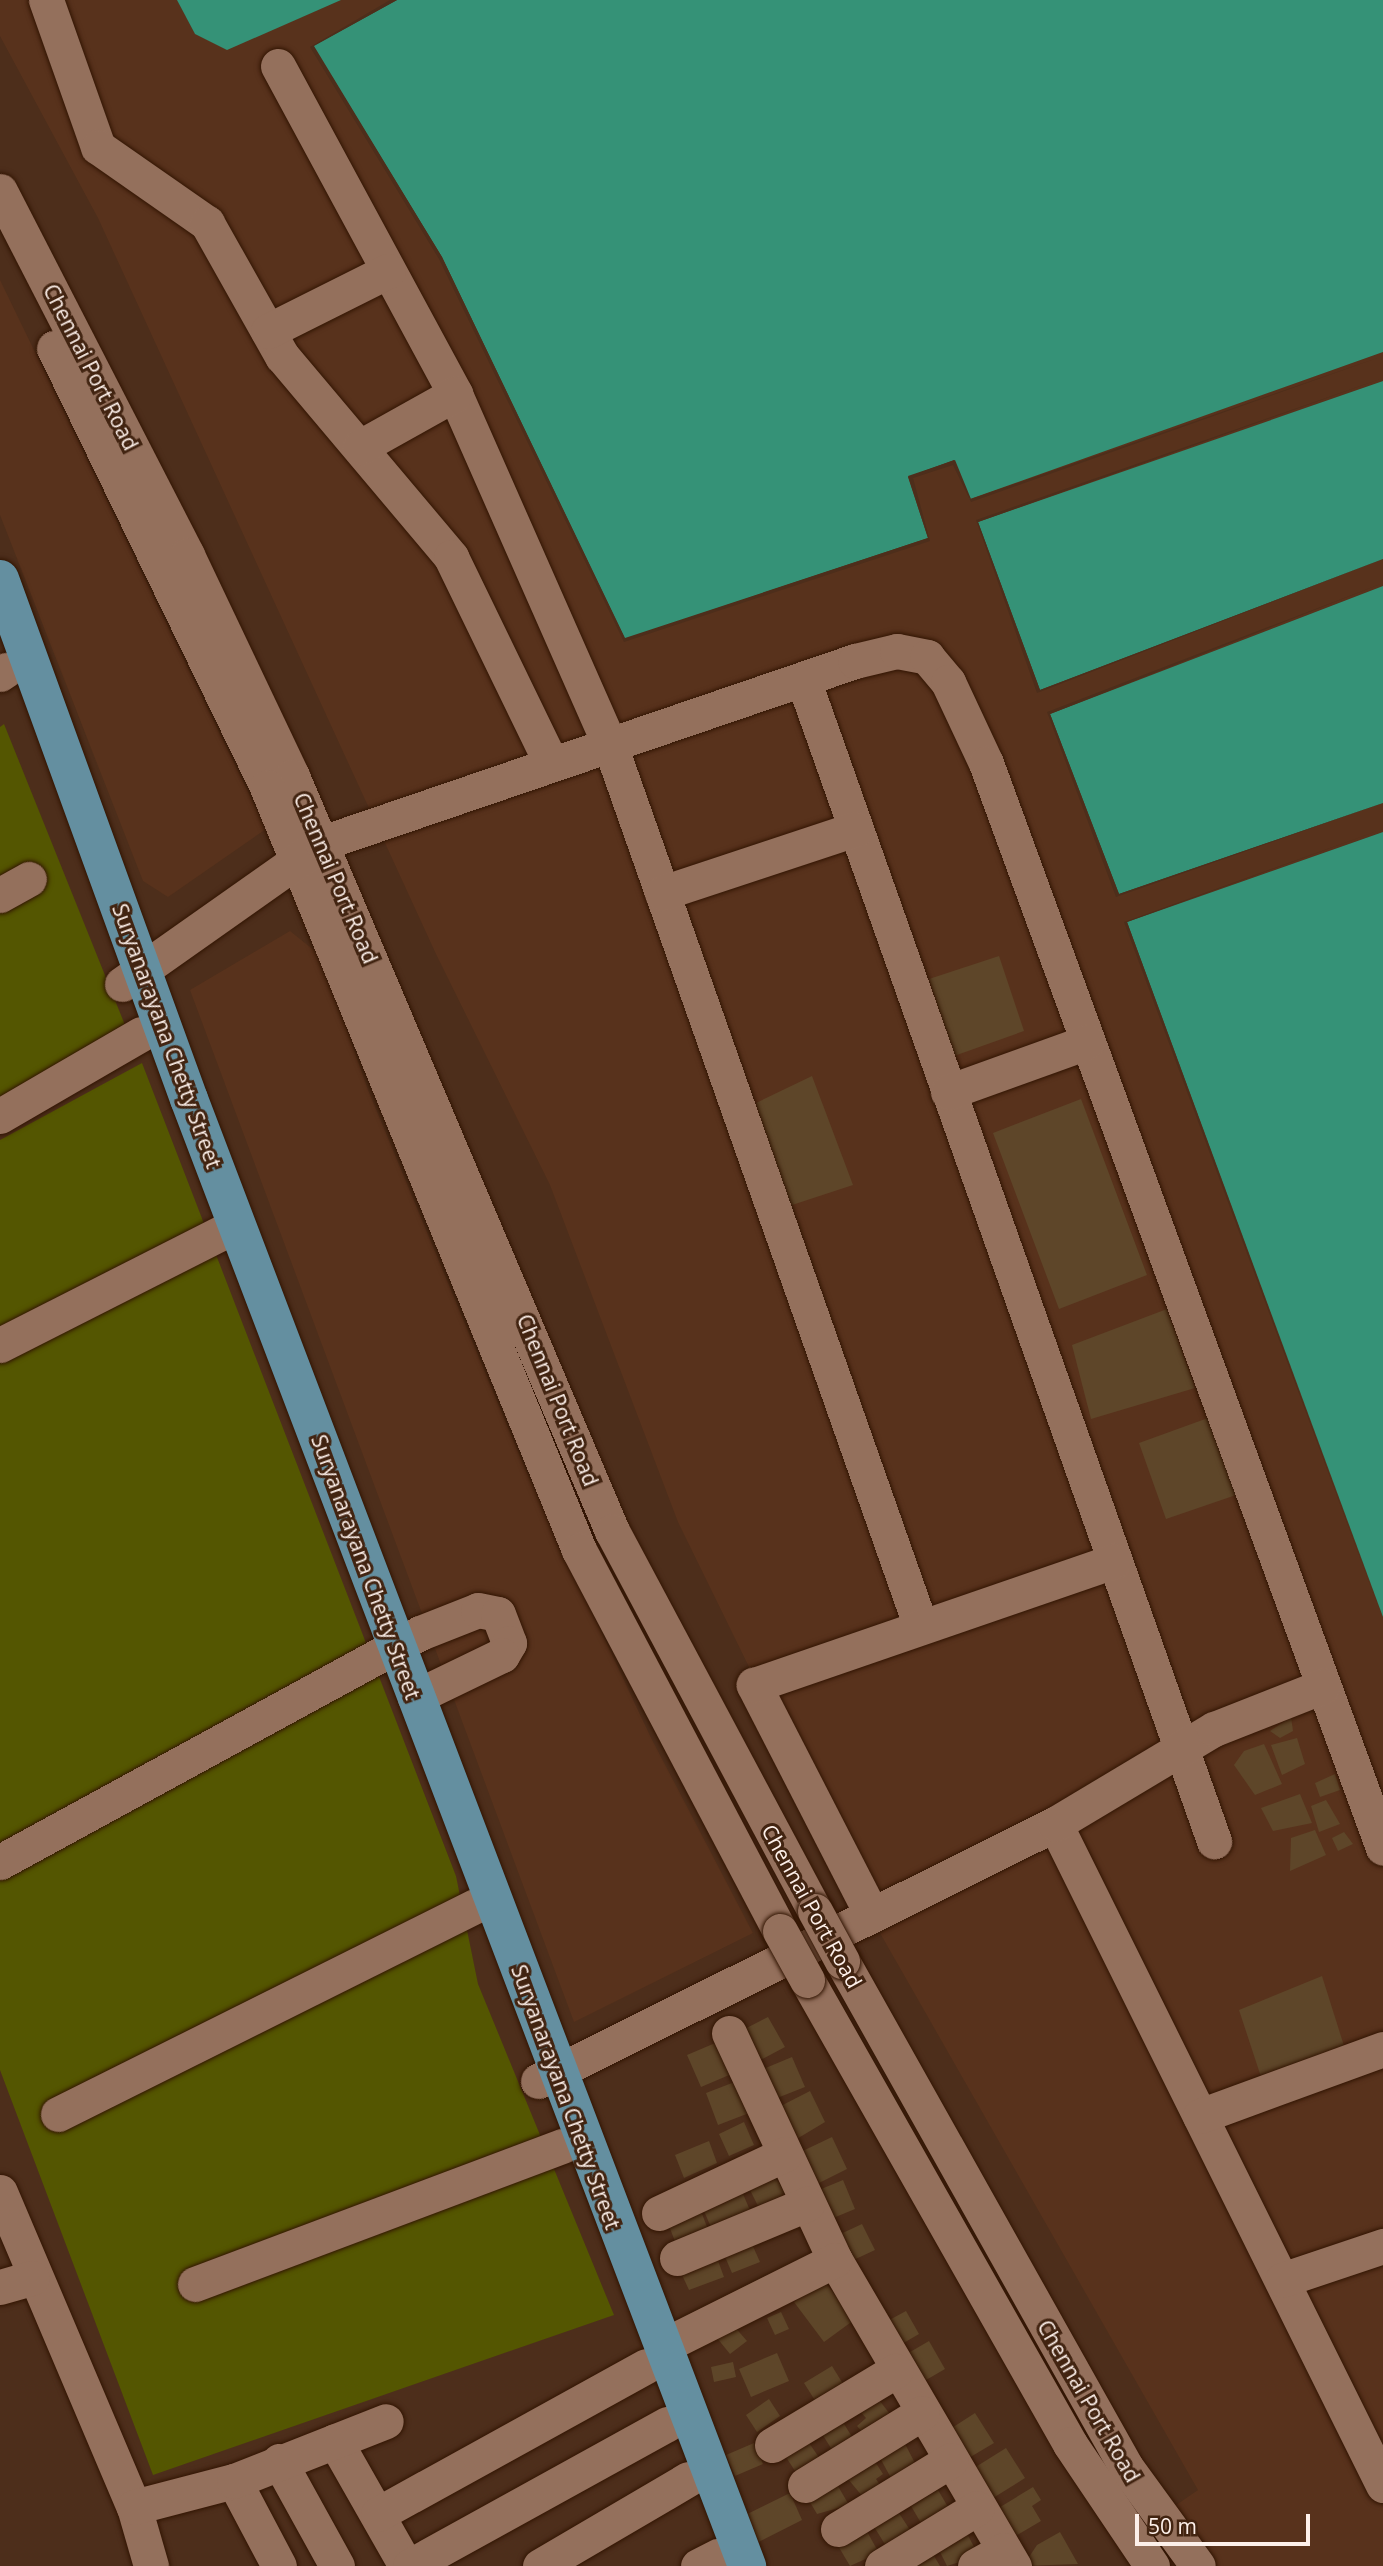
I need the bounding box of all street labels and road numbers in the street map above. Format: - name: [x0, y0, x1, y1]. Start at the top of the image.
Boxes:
- street label: Chennai Port Road: [38, 280, 144, 454]
- street label: Chennai Port Road: [289, 789, 383, 967]
- street label: Suryanarayana Chetty Street: [107, 900, 227, 1172]
- street label: Chennai Port Road: [512, 1310, 604, 1490]
- street label: Suryanarayana Chetty Street: [306, 1431, 426, 1703]
- street label: Chennai Port Road: [757, 1820, 867, 1992]
- street label: Suryanarayana Chetty Street: [506, 1961, 626, 2233]
- street label: Chennai Port Road: [1032, 2315, 1146, 2487]

